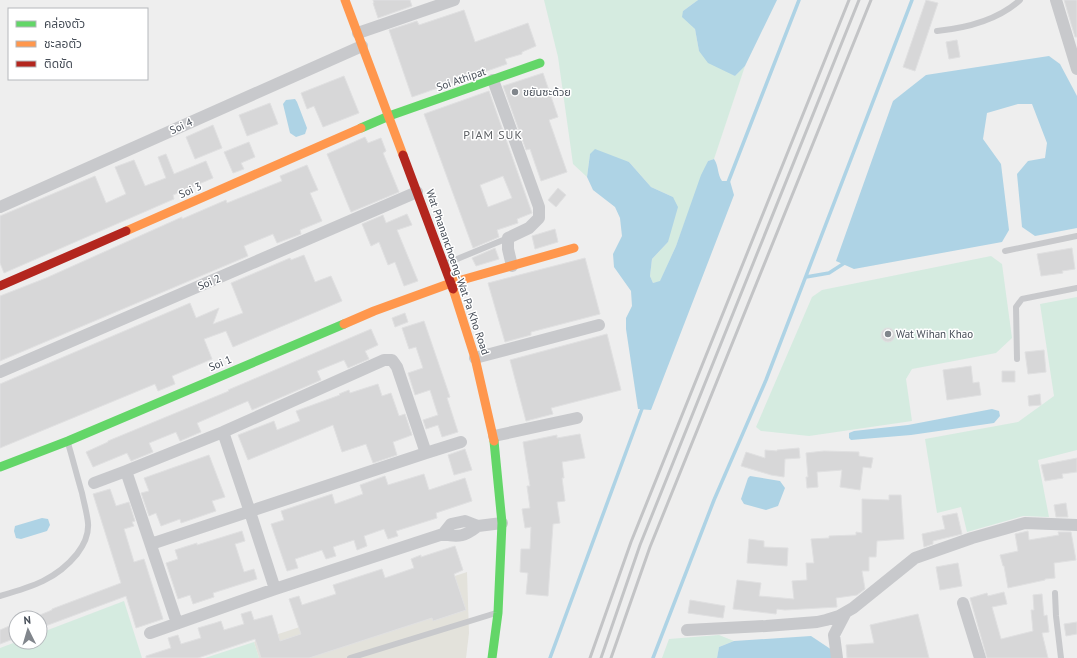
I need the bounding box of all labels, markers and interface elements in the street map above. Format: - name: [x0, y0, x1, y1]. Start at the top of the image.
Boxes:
- legend: [8, 8, 148, 80]
- text: คล่องตัว: [44, 16, 85, 31]
- text: ชะลอตัว: [44, 36, 82, 51]
- text: ติดขัด: [44, 56, 73, 71]
- street label: Soi Athipat: [434, 64, 488, 94]
- place label: ขยันซะด้วย: [523, 85, 571, 99]
- marker: ขยันซะด้วย: [510, 87, 520, 97]
- street label: Soi 4: [167, 115, 195, 137]
- district label: PIAM SUK: [463, 127, 523, 142]
- street label: Soi 3: [176, 179, 204, 201]
- street label: Wat Phananchoeng-Wat Pa Kho Road: [423, 187, 493, 357]
- street label: Soi 2: [195, 271, 223, 293]
- place label: Wat Wihan Khao: [896, 327, 973, 341]
- marker: Wat Wihan Khao: [883, 329, 893, 339]
- street label: Soi 1: [206, 352, 234, 374]
- north arrow: [8, 610, 48, 650]
- text: N: [23, 613, 31, 627]

